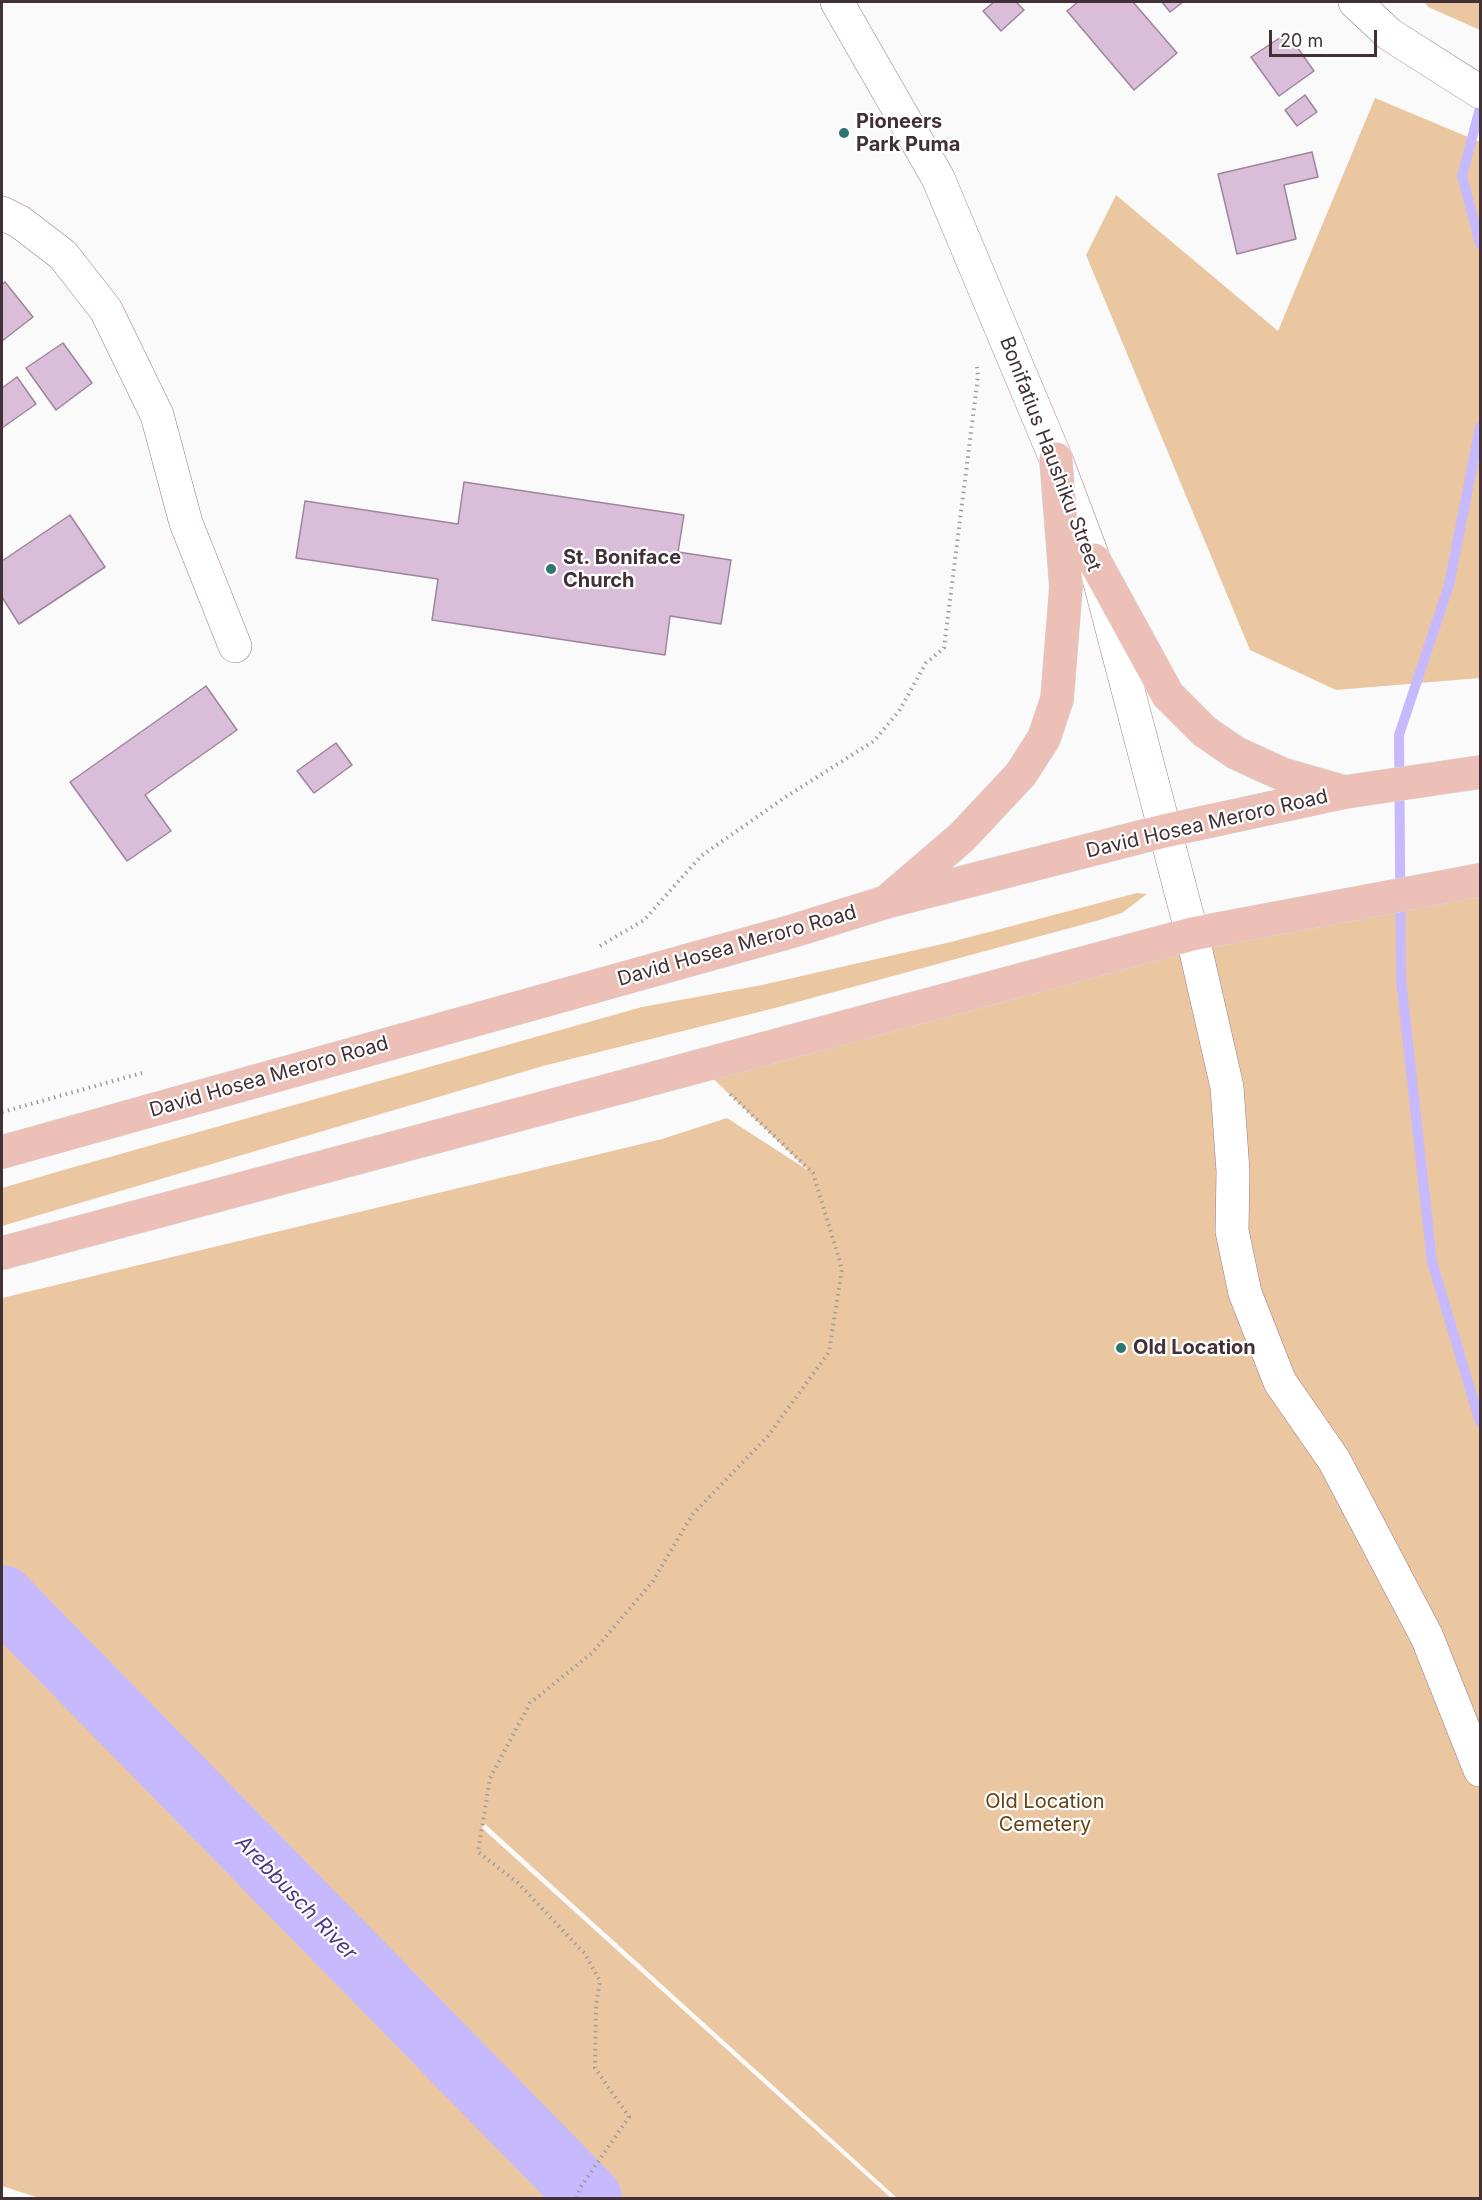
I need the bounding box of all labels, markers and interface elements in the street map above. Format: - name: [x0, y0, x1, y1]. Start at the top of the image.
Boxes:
- scale bar: [1272, 18, 1380, 56]
- text: 20 m: [1280, 30, 1323, 51]
- place label: Pioneers Park Puma: [856, 110, 960, 157]
- marker: Pioneers Park Puma: [837, 126, 851, 140]
- street label: Bonifatius Haushiku Street: [994, 333, 1106, 575]
- place label: St. Boniface Church: [563, 546, 681, 593]
- marker: St. Boniface Church: [544, 562, 558, 576]
- street label: David Hosea Meroro Road: [1084, 784, 1330, 864]
- street label: David Hosea Meroro Road: [615, 900, 859, 992]
- street label: David Hosea Meroro Road: [147, 1031, 391, 1123]
- place label: Old Location: [1133, 1336, 1256, 1360]
- marker: Old Location: [1114, 1341, 1128, 1355]
- park label: Old Location Cemetery: [985, 1790, 1105, 1837]
- water label: Arebbusch River: [230, 1830, 362, 1966]

